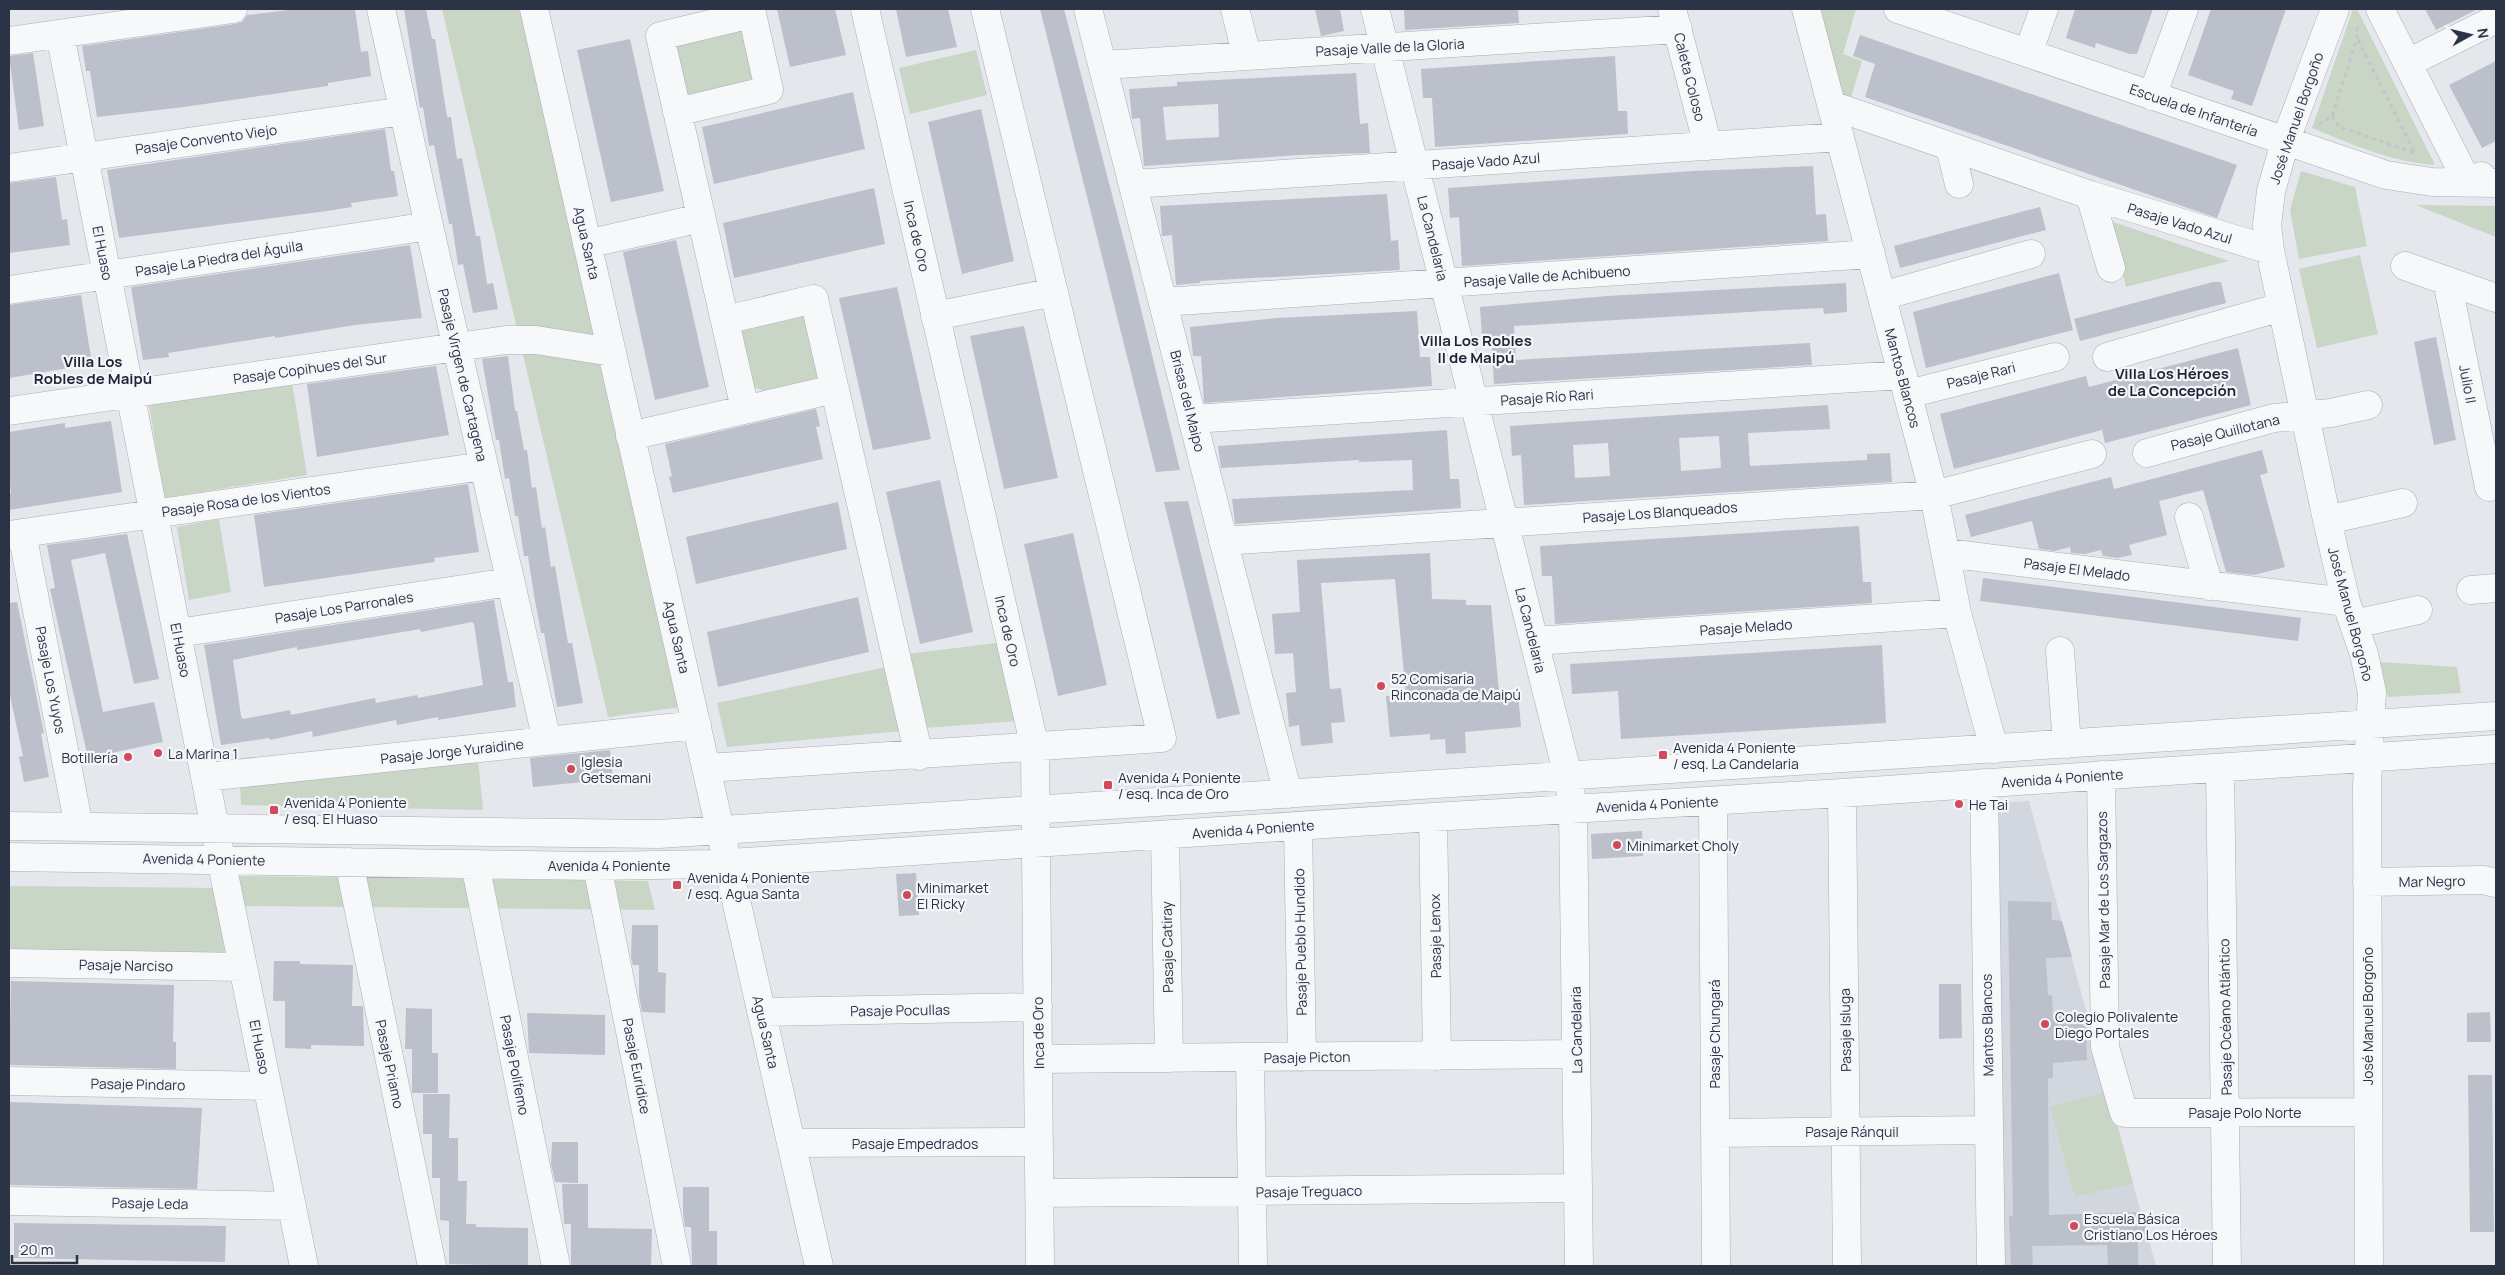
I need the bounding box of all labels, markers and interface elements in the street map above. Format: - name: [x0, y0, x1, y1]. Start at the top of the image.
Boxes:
- north arrow: [2445, 10, 2495, 60]
- text: N: [2473, 27, 2493, 39]
- street label: Caleta Coloso: [1670, 31, 1710, 123]
- street label: Pasaje Valle de la Gloria: [1315, 34, 1465, 60]
- street label: José Manuel Borgoño: [2265, 50, 2327, 186]
- street label: Escuela de Infantería: [2127, 79, 2261, 141]
- street label: Pasaje Convento Viejo: [134, 120, 278, 158]
- street label: Pasaje Vado Azul: [1431, 148, 1541, 174]
- street label: La Candelaria: [1413, 193, 1453, 283]
- street label: Pasaje Vado Azul: [2125, 198, 2235, 248]
- street label: Inca de Oro: [900, 199, 934, 273]
- street label: Agua Santa: [569, 205, 605, 281]
- street label: El Huaso: [88, 224, 118, 282]
- street label: Pasaje La Piedra del Águila: [134, 235, 304, 281]
- street label: Pasaje Valle de Achibueno: [1463, 261, 1631, 291]
- street label: Pasaje Virgen de Cartagena: [434, 287, 492, 463]
- street label: Mantos Blancos: [1881, 326, 1925, 430]
- district label: Villa Los Robles II de Maipú: [1420, 330, 1532, 368]
- street label: Pasaje Copihues del Sur: [232, 348, 388, 388]
- street label: Brisas del Maipo: [1166, 348, 1210, 454]
- district label: Villa Los Robles de Maipú: [34, 351, 152, 389]
- street label: Pasaje Rari: [1945, 357, 2017, 393]
- district label: Villa Los Héroes de La Concepción: [2108, 363, 2236, 401]
- street label: Julio II: [2455, 363, 2481, 405]
- street label: Pasaje Río Rari: [1500, 384, 1594, 410]
- street label: Pasaje Quillotana: [2169, 409, 2281, 455]
- street label: Pasaje Rosa de los Vientos: [160, 479, 332, 521]
- street label: Pasaje Los Blanqueados: [1582, 497, 1738, 527]
- street label: José Manuel Borgoño: [2324, 545, 2378, 683]
- street label: Pasaje El Melado: [2023, 553, 2131, 585]
- street label: La Candelaria: [1511, 585, 1551, 675]
- street label: Pasaje Los Parronales: [273, 587, 415, 627]
- street label: Inca de Oro: [991, 594, 1025, 668]
- street label: Agua Santa: [659, 599, 695, 675]
- street label: Pasaje Melado: [1699, 614, 1793, 640]
- street label: El Huaso: [166, 621, 196, 679]
- street label: Pasaje Los Yuyos: [31, 625, 71, 735]
- place label: 52 Comisaria Rinconada de Maipú: [1391, 669, 1521, 704]
- marker: 52 Comisaria Rinconada de Maipú: [1375, 680, 1387, 692]
- street label: Pasaje Jorge Yuraidine: [380, 734, 524, 768]
- place label: Avenida 4 Poniente / esq. La Candelaria: [1673, 738, 1799, 773]
- place label: La Marina 1: [168, 744, 238, 763]
- marker: La Marina 1: [152, 747, 164, 759]
- place label: Botillería: [61, 748, 118, 767]
- marker: Avenida 4 Poniente / esq. La Candelaria: [1657, 749, 1669, 761]
- marker: Botillería: [122, 751, 134, 763]
- place label: Iglesia Getsemani: [581, 752, 651, 787]
- marker: Iglesia Getsemani: [565, 763, 577, 775]
- street label: Avenida 4 Poniente: [2000, 764, 2124, 792]
- place label: Avenida 4 Poniente / esq. Inca de Oro: [1118, 768, 1241, 803]
- marker: Avenida 4 Poniente / esq. Inca de Oro: [1102, 779, 1114, 791]
- street label: Avenida 4 Poniente: [1595, 791, 1719, 817]
- place label: Avenida 4 Poniente / esq. El Huaso: [284, 793, 407, 828]
- place label: He Tai: [1969, 795, 2008, 814]
- marker: He Tai: [1953, 798, 1965, 810]
- marker: Avenida 4 Poniente / esq. El Huaso: [268, 804, 280, 816]
- street label: Pasaje Mar de Los Sargazos: [2092, 811, 2114, 989]
- street label: Avenida 4 Poniente: [1191, 815, 1315, 843]
- place label: Minimarket Choly: [1627, 836, 1740, 855]
- marker: Minimarket Choly: [1611, 839, 1623, 851]
- street label: Avenida 4 Poniente: [142, 848, 266, 870]
- street label: Avenida 4 Poniente: [548, 856, 670, 875]
- place label: Avenida 4 Poniente / esq. Agua Santa: [687, 868, 810, 903]
- street label: Pasaje Pueblo Hundido: [1289, 868, 1311, 1016]
- street label: Mar Negro: [2399, 871, 2465, 891]
- place label: Minimarket El Ricky: [917, 878, 989, 913]
- marker: Avenida 4 Poniente / esq. Agua Santa: [671, 879, 683, 891]
- marker: Minimarket El Ricky: [901, 889, 913, 901]
- street label: Pasaje Lenox: [1425, 893, 1445, 978]
- street label: Pasaje Catiray: [1157, 900, 1177, 993]
- street label: Pasaje Océano Atlántico: [2214, 938, 2236, 1096]
- street label: José Manuel Borgoño: [2358, 947, 2377, 1085]
- street label: Pasaje Narciso: [79, 955, 173, 975]
- street label: Mantos Blancos: [1977, 974, 1997, 1076]
- street label: Pasaje Chungará: [1705, 979, 1724, 1089]
- street label: La Candelaria: [1566, 986, 1586, 1074]
- street label: Pasaje Isluga: [1835, 988, 1855, 1072]
- street label: Agua Santa: [748, 994, 784, 1070]
- street label: Inca de Oro: [1028, 997, 1048, 1069]
- street label: Pasaje Pocullas: [850, 1000, 950, 1020]
- place label: Colegio Polivalente Diego Portales: [2055, 1007, 2178, 1042]
- street label: Pasaje Polifemo: [496, 1013, 534, 1117]
- street label: Pasaje Euridice: [618, 1016, 656, 1116]
- street label: El Huaso: [245, 1018, 275, 1076]
- street label: Pasaje Priamo: [371, 1018, 409, 1110]
- marker: Colegio Polivalente Diego Portales: [2039, 1018, 2051, 1030]
- street label: Pasaje Picton: [1263, 1047, 1351, 1067]
- street label: Pasaje Pindaro: [90, 1074, 186, 1094]
- street label: Pasaje Polo Norte: [2189, 1103, 2301, 1122]
- street label: Pasaje Ránquil: [1805, 1122, 1899, 1141]
- street label: Pasaje Empedrados: [852, 1134, 978, 1153]
- street label: Pasaje Treguaco: [1256, 1181, 1362, 1201]
- street label: Pasaje Leda: [111, 1193, 189, 1213]
- place label: Escuela Básica Cristiano Los Héroes: [2084, 1209, 2218, 1244]
- marker: Escuela Básica Cristiano Los Héroes: [2068, 1220, 2080, 1232]
- scale bar: [12, 1232, 78, 1264]
- text: 20 m: [20, 1239, 53, 1260]

